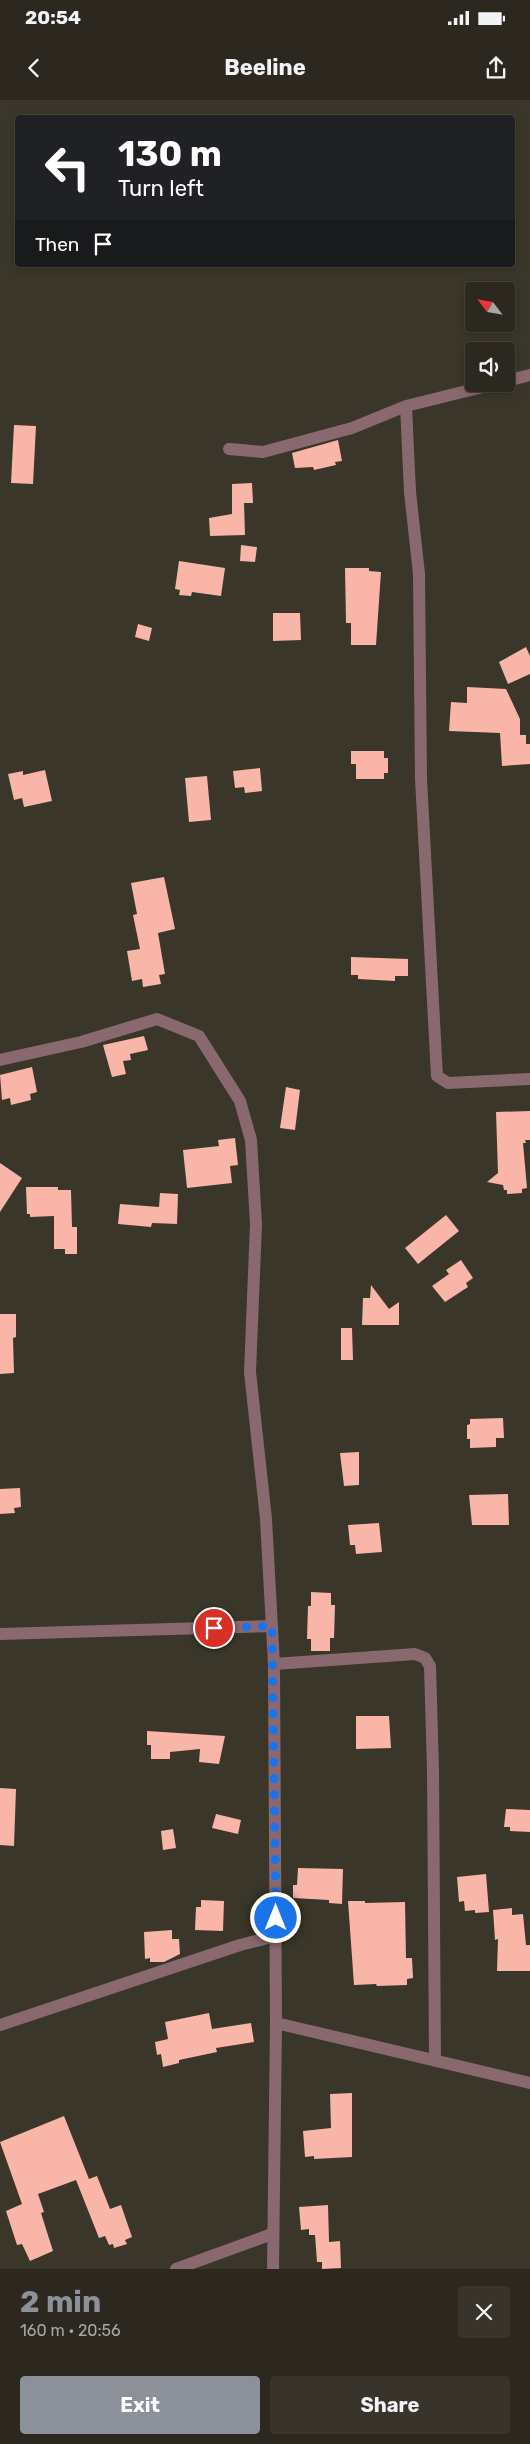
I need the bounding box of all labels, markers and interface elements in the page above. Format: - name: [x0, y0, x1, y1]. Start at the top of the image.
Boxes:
- text: 20:54: [25, 6, 81, 29]
- icon: back: [20, 54, 48, 82]
- text: Beeline: [224, 54, 306, 81]
- icon: share: [482, 54, 510, 82]
- text: 130 m: [118, 133, 222, 175]
- icon: left: [35, 135, 100, 200]
- text: Turn left: [118, 175, 204, 202]
- icon: arrive: [89, 230, 117, 258]
- text: Then: [35, 233, 79, 256]
- north arrow: [465, 282, 515, 332]
- map controls: [465, 282, 515, 392]
- button: sound: [465, 342, 515, 392]
- pin: [193, 1607, 235, 1649]
- icon: arrive: [200, 1614, 228, 1642]
- position arrow: [249, 1891, 301, 1943]
- text: 2 min: [20, 2284, 101, 2320]
- button: close: [458, 2286, 510, 2338]
- text: 160 m · 20:56: [20, 2321, 121, 2340]
- button: Exit: [20, 2376, 260, 2434]
- button: Share: [270, 2376, 510, 2434]

